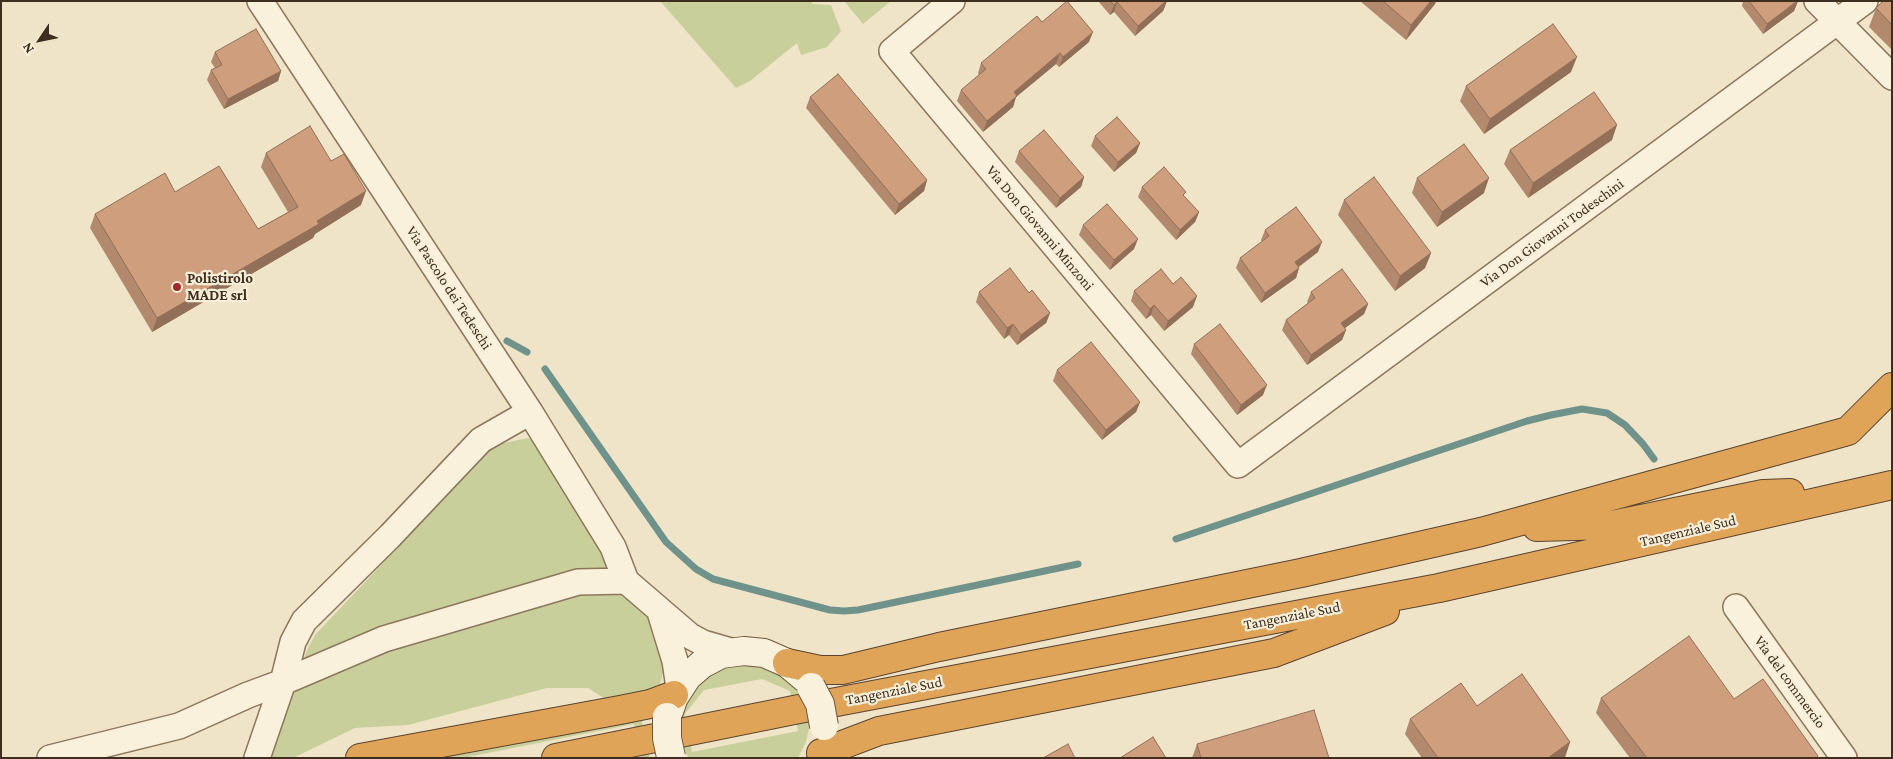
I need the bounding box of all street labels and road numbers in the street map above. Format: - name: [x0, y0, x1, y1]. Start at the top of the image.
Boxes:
- street label: Via Don Giovanni Minzoni: [982, 162, 1098, 294]
- street label: Via Don Giovanni Todeschini: [1477, 175, 1627, 291]
- street label: Via Pascolo dei Tedeschi: [402, 223, 496, 353]
- street label: Tangenziale Sud: [1638, 511, 1738, 551]
- street label: Tangenziale Sud: [1242, 598, 1342, 634]
- street label: Via del commercio: [1750, 632, 1830, 732]
- street label: Tangenziale Sud: [844, 673, 944, 709]

